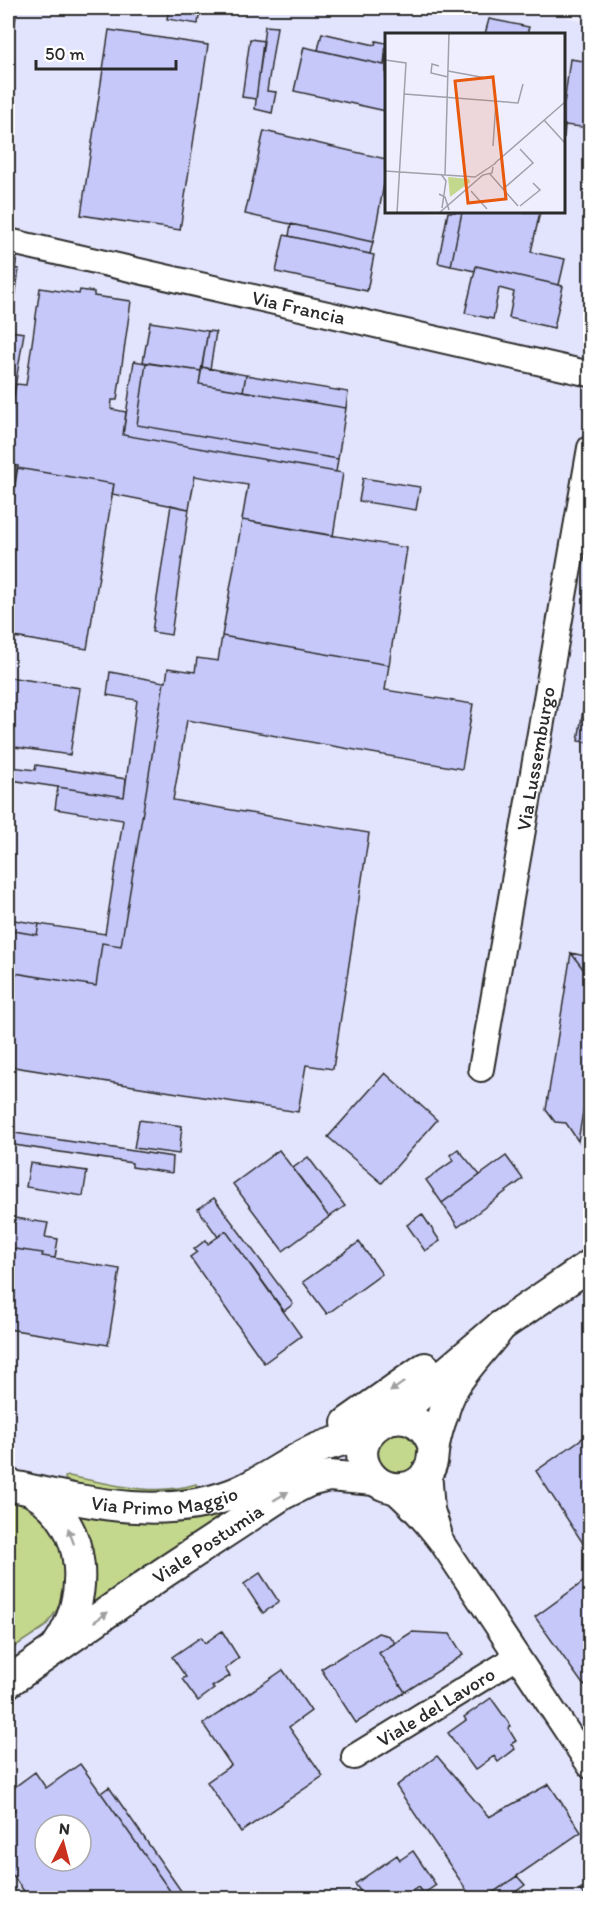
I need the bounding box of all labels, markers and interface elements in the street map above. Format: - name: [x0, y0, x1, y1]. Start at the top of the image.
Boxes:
- scale bar: [36, 33, 176, 71]
- inset map: [385, 33, 565, 213]
- text: 50 m: [45, 43, 85, 65]
- street label: Via Francia: [250, 285, 348, 330]
- street label: Via Lussemburgo: [511, 685, 560, 833]
- one-way arrow: [389, 1381, 405, 1392]
- street label: Via Primo Maggio: [89, 1481, 241, 1520]
- one-way arrow: [273, 1491, 289, 1502]
- street label: Viale Postumia: [148, 1498, 268, 1589]
- one-way arrow: [66, 1527, 76, 1545]
- one-way arrow: [94, 1611, 109, 1623]
- street label: Viale del Lavoro: [372, 1661, 499, 1752]
- north arrow: [33, 1813, 93, 1873]
- text: N: [58, 1819, 71, 1839]

